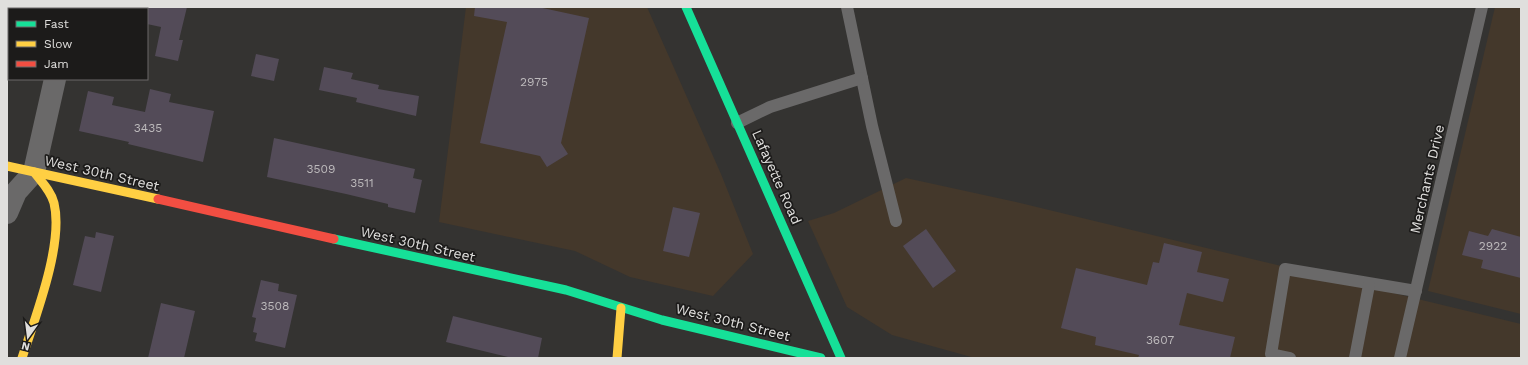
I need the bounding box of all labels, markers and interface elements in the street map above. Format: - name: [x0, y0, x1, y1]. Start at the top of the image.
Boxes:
- legend: [8, 8, 148, 80]
- text: Fast: [44, 17, 69, 31]
- text: Slow: [44, 37, 72, 51]
- text: Jam: [44, 57, 69, 71]
- house number: 2975: [520, 75, 548, 89]
- house number: 3435: [134, 121, 162, 135]
- street label: Merchants Drive: [1407, 123, 1447, 235]
- street label: Lafayette Road: [749, 127, 805, 227]
- street label: West 30th Street: [43, 152, 161, 194]
- house number: 3509: [307, 162, 335, 176]
- house number: 3511: [350, 176, 374, 190]
- street label: West 30th Street: [359, 223, 477, 265]
- house number: 2922: [1479, 239, 1507, 253]
- house number: 3508: [261, 299, 289, 313]
- street label: West 30th Street: [674, 300, 792, 344]
- north arrow: [8, 317, 48, 357]
- house number: 3607: [1146, 333, 1174, 347]
- text: N: [20, 339, 31, 354]

